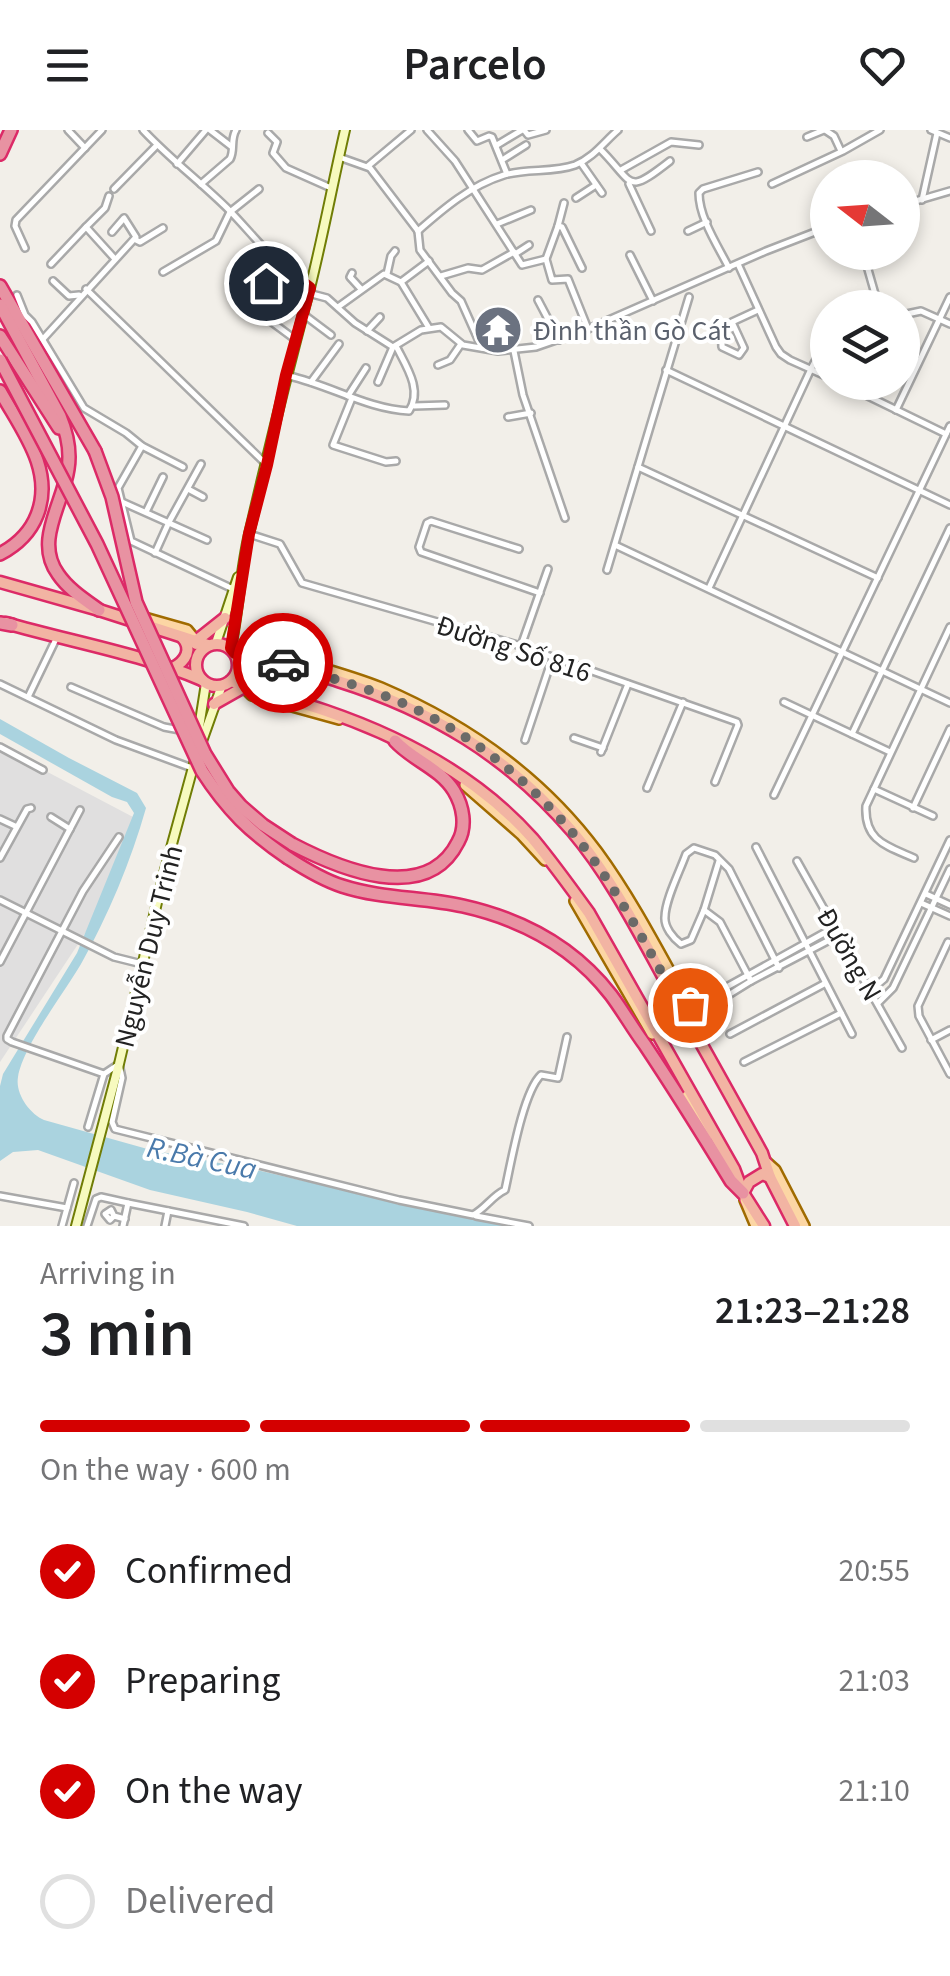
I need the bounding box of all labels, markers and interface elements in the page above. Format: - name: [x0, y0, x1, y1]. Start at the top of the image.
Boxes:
- text: Parcelo: [403, 33, 547, 97]
- icon: menu: [40, 38, 95, 93]
- icon: heart: [855, 38, 910, 93]
- north arrow: [810, 160, 920, 270]
- map controls: [810, 160, 920, 400]
- pin: [224, 241, 309, 326]
- icon: home: [239, 256, 294, 311]
- button: layers: [810, 290, 920, 400]
- temple icon: Đình thần Gò Cát: [472, 304, 524, 356]
- place label: Đình thần Gò Cát: [533, 311, 731, 351]
- street label: Đường Số 816: [431, 605, 596, 693]
- courier: [233, 613, 333, 713]
- icon: car: [256, 636, 311, 691]
- street label: Nguyễn Duy Trinh: [104, 841, 193, 1052]
- street label: Đường N: [806, 901, 892, 1008]
- pin: [648, 963, 733, 1048]
- icon: bag: [663, 978, 718, 1033]
- water label: R.Bà Cua: [143, 1126, 261, 1191]
- text: Arriving in: [40, 1251, 176, 1297]
- text: 21:23–21:28: [715, 1284, 910, 1338]
- text: 3 min: [40, 1288, 195, 1381]
- text: On the way · 600 m: [40, 1447, 291, 1493]
- icon: check: [40, 1544, 95, 1599]
- text: Confirmed: [125, 1544, 293, 1598]
- text: 20:55: [838, 1548, 910, 1594]
- icon: check: [40, 1654, 95, 1709]
- text: Preparing: [125, 1654, 280, 1708]
- text: 21:03: [838, 1658, 910, 1704]
- icon: check: [40, 1764, 95, 1819]
- text: On the way: [125, 1764, 302, 1818]
- text: 21:10: [838, 1768, 910, 1814]
- text: Delivered: [125, 1874, 275, 1928]

